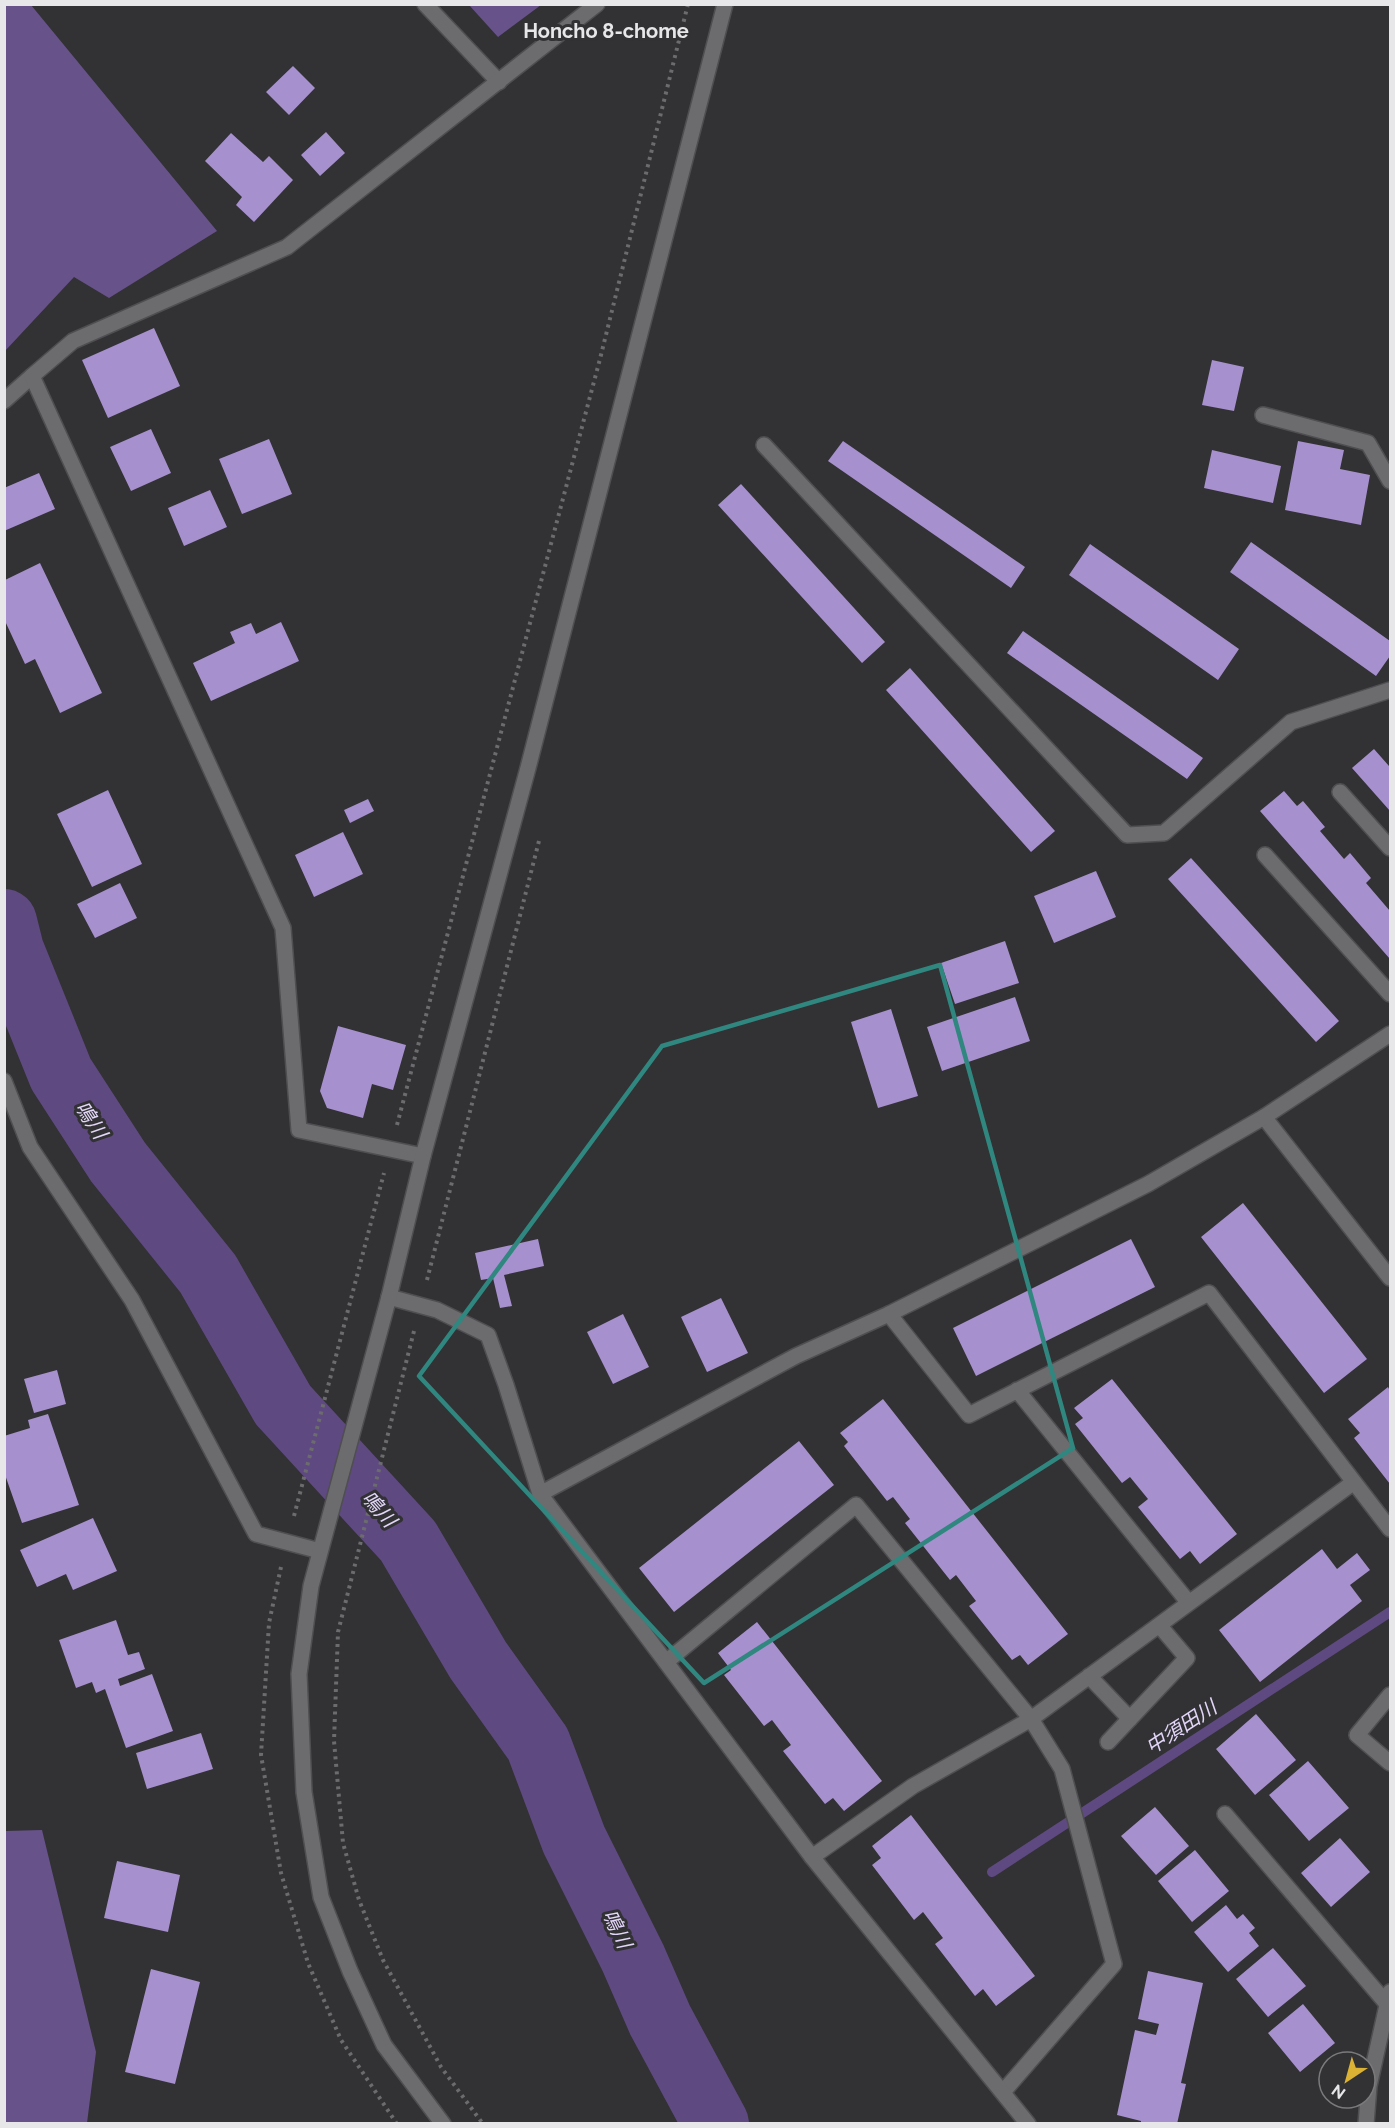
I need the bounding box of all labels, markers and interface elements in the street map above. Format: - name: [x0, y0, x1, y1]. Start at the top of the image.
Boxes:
- district label: Honcho 8-chome: [523, 19, 689, 43]
- water label: 鳴川: [70, 1097, 113, 1145]
- water label: 鳴川: [357, 1486, 403, 1533]
- water label: 中須田川: [1141, 1694, 1223, 1759]
- water label: 鳴川: [597, 1906, 637, 1954]
- north arrow: [1317, 2050, 1377, 2110]
- text: N: [1328, 2080, 1349, 2103]

